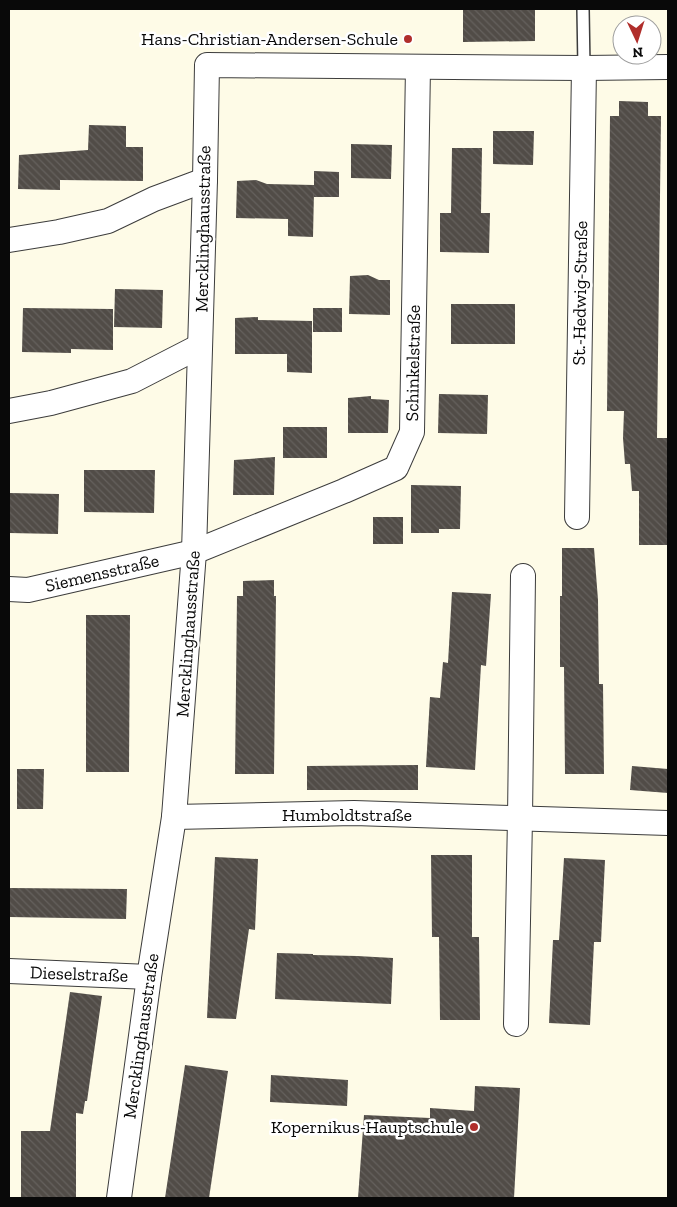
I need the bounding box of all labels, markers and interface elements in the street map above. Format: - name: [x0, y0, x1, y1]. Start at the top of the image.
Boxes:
- north arrow: [612, 15, 662, 65]
- place label: Hans-Christian-Andersen-Schule: [141, 28, 398, 50]
- marker: Hans-Christian-Andersen-Schule: [402, 33, 414, 45]
- text: N: [632, 44, 644, 61]
- street label: Mercklinghausstraße: [191, 145, 215, 313]
- street label: St.-Hedwig-Straße: [568, 220, 592, 366]
- street label: Schinkelstraße: [401, 304, 425, 422]
- street label: Siemensstraße: [43, 549, 161, 597]
- street label: Mercklinghausstraße: [171, 550, 205, 718]
- street label: Humboldtstraße: [282, 804, 412, 826]
- street label: Mercklinghausstraße: [118, 952, 164, 1120]
- street label: Dieselstraße: [29, 961, 129, 987]
- place label: Kopernikus-Hauptschule: [271, 1116, 464, 1138]
- marker: Kopernikus-Hauptschule: [468, 1121, 480, 1133]

